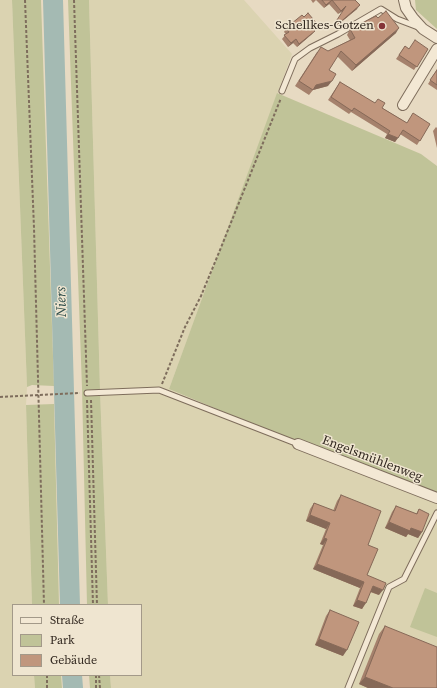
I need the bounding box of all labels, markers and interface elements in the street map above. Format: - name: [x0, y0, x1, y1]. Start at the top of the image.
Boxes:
- place label: Schellkes-Gotzen: [275, 18, 374, 34]
- marker: Schellkes-Gotzen: [377, 21, 387, 31]
- water label: Niers: [53, 286, 71, 318]
- street label: Engelsmühlenweg: [320, 433, 424, 485]
- legend: [12, 604, 142, 676]
- text: Straße: [50, 612, 84, 628]
- text: Park: [50, 632, 75, 648]
- text: Gebäude: [50, 652, 97, 668]

